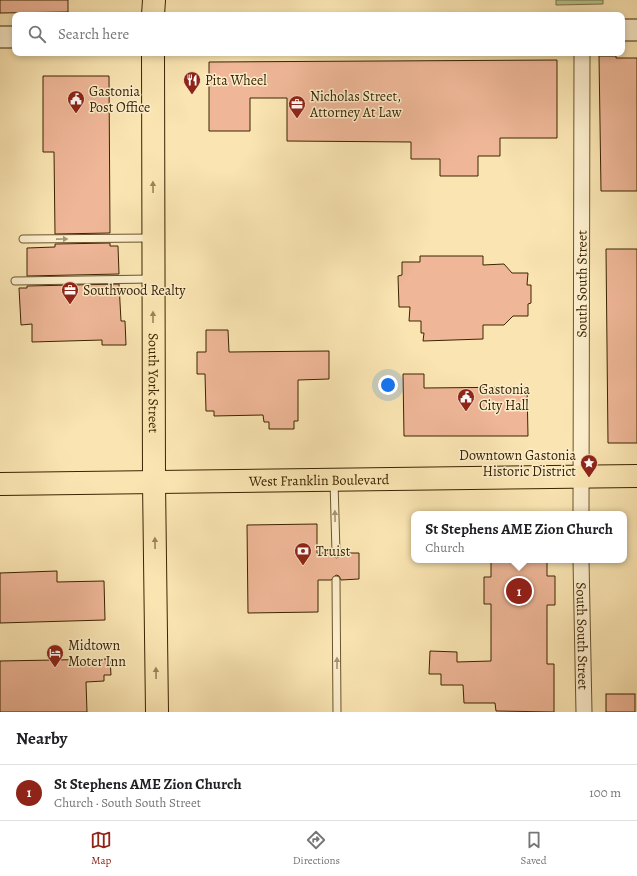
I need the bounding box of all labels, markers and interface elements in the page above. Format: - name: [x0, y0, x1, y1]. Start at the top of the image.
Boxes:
- search box: [12, 12, 625, 56]
- icon: search: [26, 23, 48, 45]
- text: Search here: [58, 24, 129, 44]
- restaurant icon: Pita Wheel: [182, 70, 202, 95]
- place label: Pita Wheel: [205, 71, 267, 90]
- place label: Gastonia Post Office: [89, 82, 150, 117]
- place label: Nicholas Street, Attorney At Law: [309, 87, 402, 122]
- public building icon: Gastonia Post Office: [66, 89, 86, 114]
- office icon: Nicholas Street, Attorney At Law: [287, 94, 307, 119]
- one-way arrow: [150, 181, 157, 193]
- street label: South South Street: [572, 230, 591, 338]
- one-way arrow: [56, 236, 69, 242]
- office icon: Southwood Realty: [60, 280, 80, 305]
- place label: Southwood Realty: [83, 281, 186, 300]
- one-way arrow: [150, 310, 156, 323]
- street label: South York Street: [144, 333, 163, 433]
- your location: [378, 375, 398, 395]
- place label: Gastonia City Hall: [479, 380, 531, 415]
- public building icon: Gastonia City Hall: [456, 387, 476, 412]
- place label: Downtown Gastonia Historic District: [459, 446, 576, 481]
- place icon: Downtown Gastonia Historic District: [579, 453, 599, 478]
- street label: West Franklin Boulevard: [248, 470, 390, 490]
- one-way arrow: [332, 509, 338, 522]
- popup: [411, 511, 627, 563]
- text: St Stephens AME Zion Church: [425, 519, 613, 539]
- one-way arrow: [151, 537, 158, 549]
- text: Church: [425, 539, 465, 556]
- bank icon: Truist: [293, 541, 313, 566]
- place label: Truist: [316, 542, 351, 561]
- pin: 1: [506, 576, 532, 606]
- street label: South South Street: [572, 582, 593, 690]
- place label: Midtown Moter Inn: [68, 636, 126, 671]
- hotel icon: Midtown Moter Inn: [45, 643, 65, 668]
- one-way arrow: [333, 657, 340, 669]
- one-way arrow: [153, 666, 159, 679]
- text: Nearby: [16, 727, 67, 750]
- text: St Stephens AME Zion Church: [54, 774, 242, 794]
- text: 1: [27, 784, 31, 801]
- text: 100 m: [589, 784, 621, 801]
- text: Church · South South Street: [54, 794, 201, 811]
- tab: Map: [90, 829, 112, 868]
- tab: Directions: [293, 829, 340, 868]
- tab: Saved: [521, 829, 547, 868]

